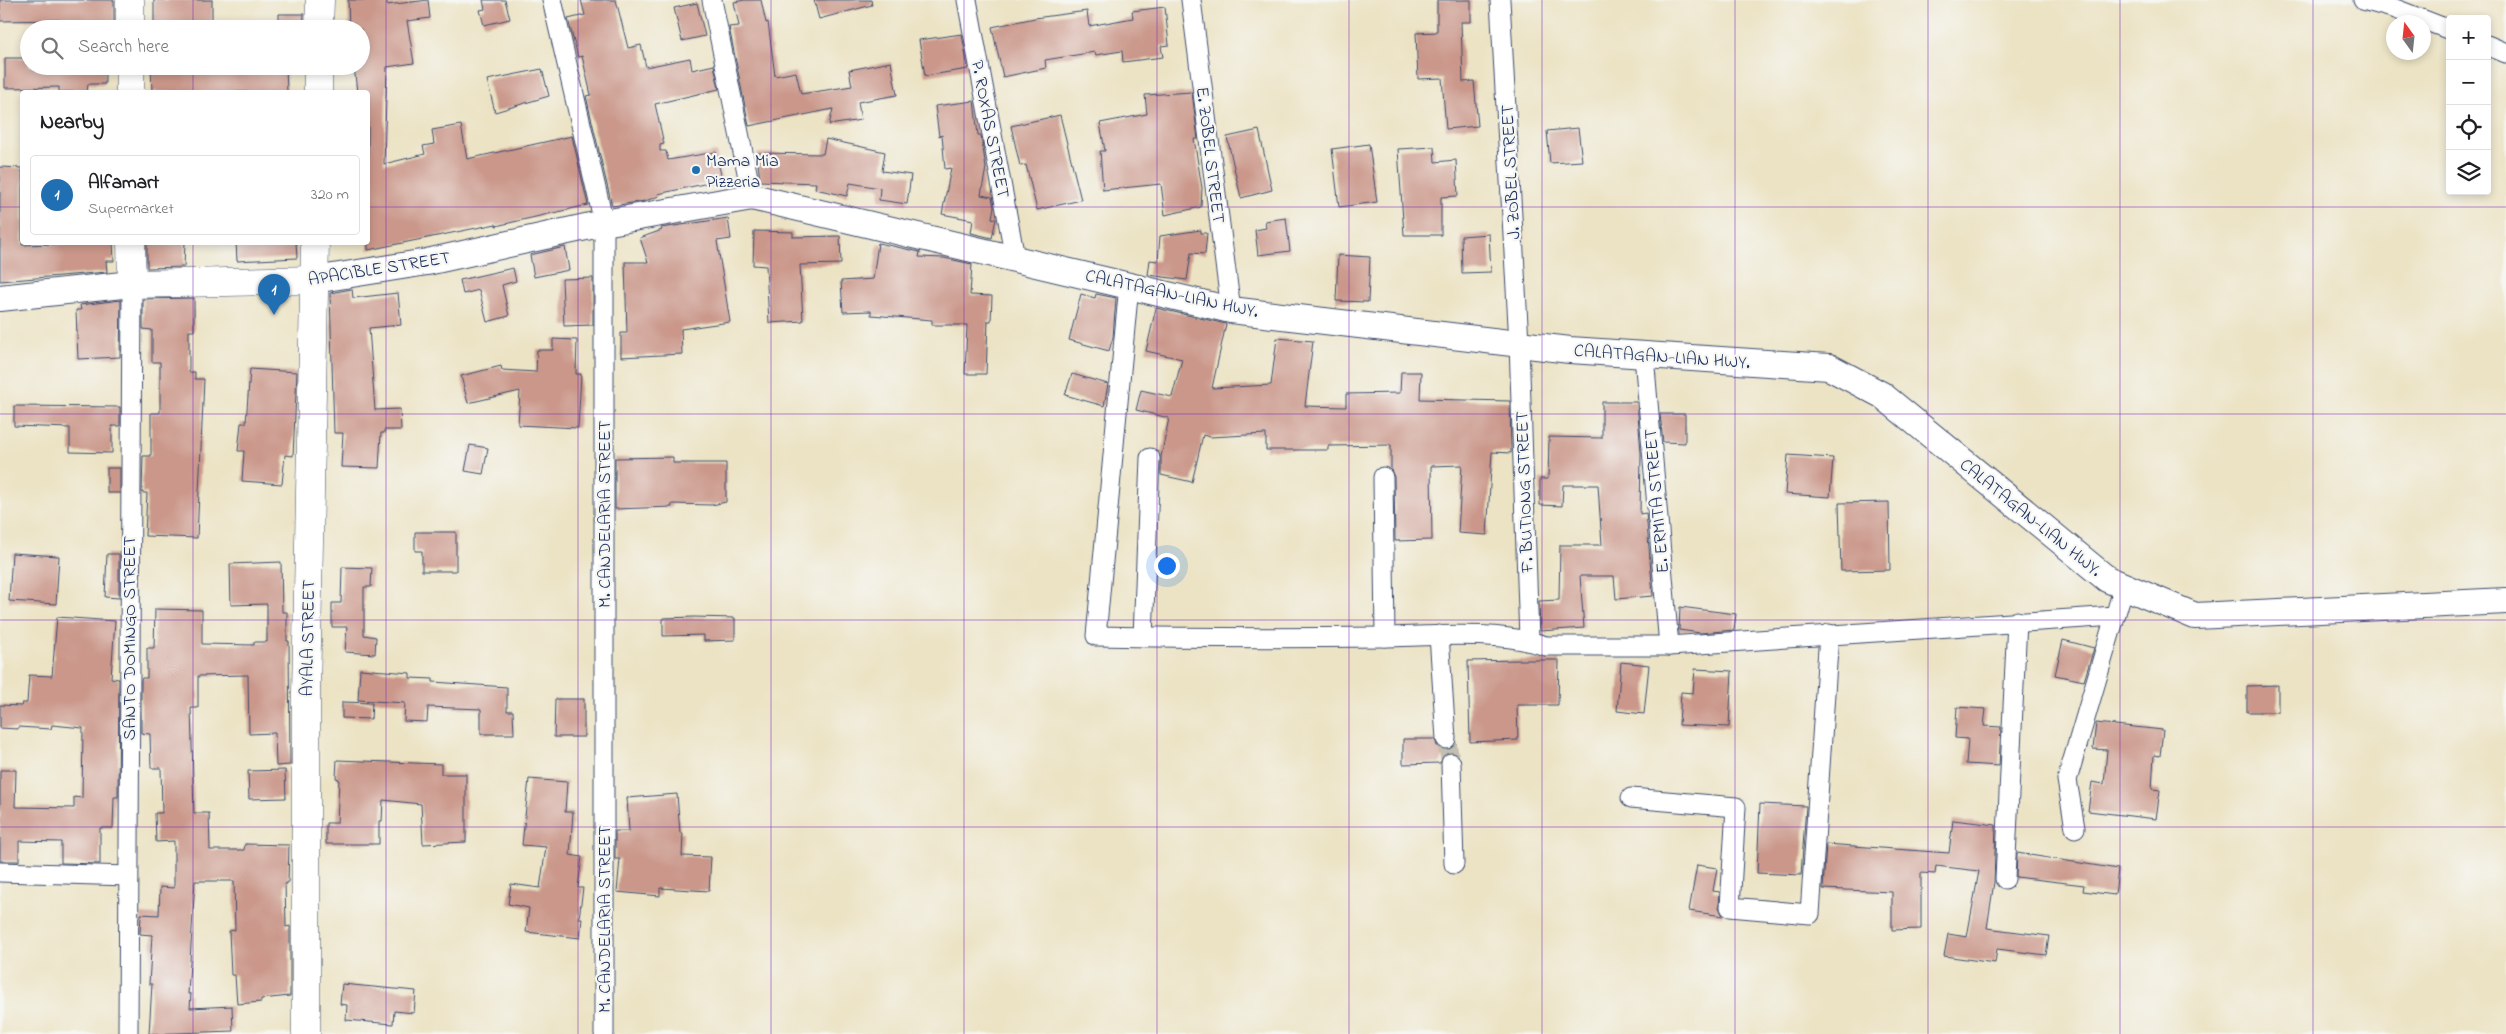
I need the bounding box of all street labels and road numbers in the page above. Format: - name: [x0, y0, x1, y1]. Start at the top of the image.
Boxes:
- street label: P. ROXAS STREET: [963, 58, 1015, 201]
- street label: E. ZOBEL STREET: [1188, 86, 1230, 225]
- street label: J. ZOBEL STREET: [1495, 104, 1529, 240]
- street label: APACIBLE STREET: [306, 246, 452, 294]
- street label: CALATAGAN-LIAN HWY.: [1083, 264, 1261, 326]
- street label: CALATAGAN-LIAN HWY.: [1573, 339, 1751, 377]
- street label: F. BUTIONG STREET: [1510, 411, 1542, 574]
- street label: M. CANDELARIA STREET: [593, 420, 619, 608]
- street label: E. ERMITA STREET: [1639, 427, 1677, 574]
- street label: CALATAGAN-LIAN HWY.: [1953, 453, 2107, 584]
- street label: SANTO DOMINGO STREET: [118, 536, 144, 740]
- street label: AYALA STREET: [295, 579, 323, 697]
- street label: M. CANDELARIA STREET: [593, 825, 619, 1013]

